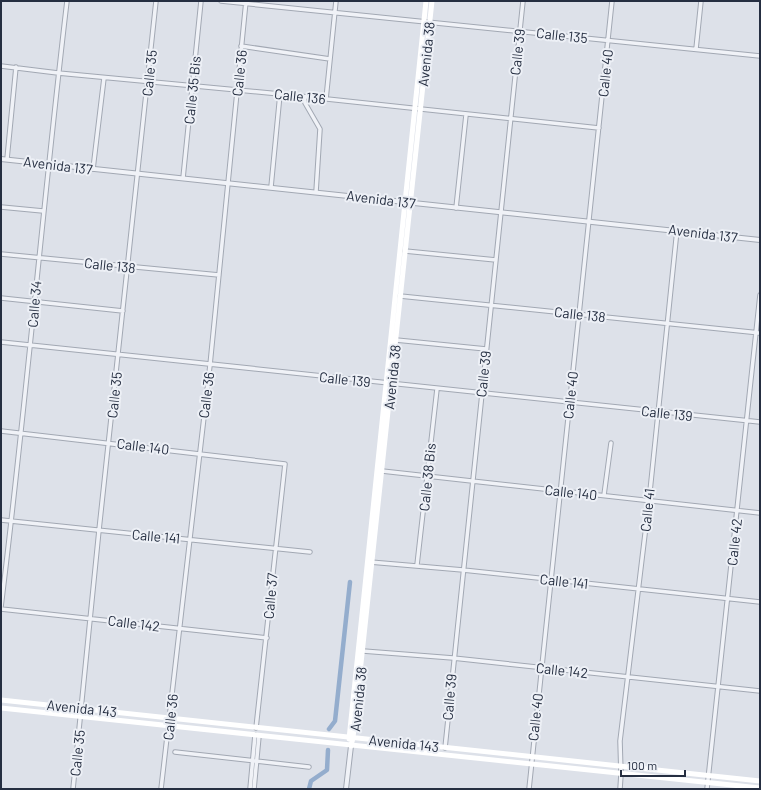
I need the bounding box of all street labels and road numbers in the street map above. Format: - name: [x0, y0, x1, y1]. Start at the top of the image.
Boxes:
- street label: Avenida 38: [414, 21, 438, 87]
- street label: Calle 135: [535, 24, 589, 46]
- street label: Calle 39: [506, 28, 528, 76]
- street label: Calle 40: [594, 48, 616, 98]
- street label: Calle 35: [138, 49, 160, 97]
- street label: Calle 36: [228, 49, 250, 97]
- street label: Calle 35 Bis: [180, 55, 204, 125]
- street label: Calle 136: [273, 85, 327, 107]
- street label: Avenida 137: [23, 152, 94, 178]
- street label: Avenida 137: [346, 186, 417, 212]
- street label: Avenida 137: [668, 220, 739, 246]
- street label: Calle 138: [83, 254, 137, 276]
- street label: Calle 34: [23, 280, 45, 328]
- street label: Calle 138: [553, 303, 607, 325]
- street label: Avenida 38: [380, 344, 404, 410]
- street label: Calle 39: [472, 350, 494, 398]
- street label: Calle 139: [318, 368, 372, 390]
- street label: Calle 40: [559, 370, 581, 420]
- street label: Calle 35: [103, 371, 125, 419]
- street label: Calle 36: [195, 371, 217, 419]
- street label: Calle 139: [640, 402, 694, 424]
- street label: Calle 140: [116, 434, 170, 458]
- street label: Calle 38 Bis: [415, 442, 439, 512]
- street label: Calle 140: [544, 481, 598, 503]
- street label: Calle 41: [636, 487, 658, 533]
- street label: Calle 42: [723, 517, 745, 567]
- street label: Calle 141: [131, 525, 181, 547]
- street label: Calle 141: [539, 570, 589, 592]
- street label: Calle 37: [260, 572, 281, 620]
- street label: Calle 142: [107, 611, 161, 635]
- street label: Calle 142: [535, 659, 589, 681]
- street label: Avenida 38: [346, 666, 370, 732]
- street label: Calle 39: [438, 673, 460, 721]
- street label: Calle 40: [524, 692, 546, 742]
- street label: Calle 36: [159, 693, 181, 741]
- street label: Avenida 143: [46, 696, 118, 720]
- street label: Calle 35: [66, 729, 88, 777]
- street label: Avenida 143: [368, 731, 440, 755]

